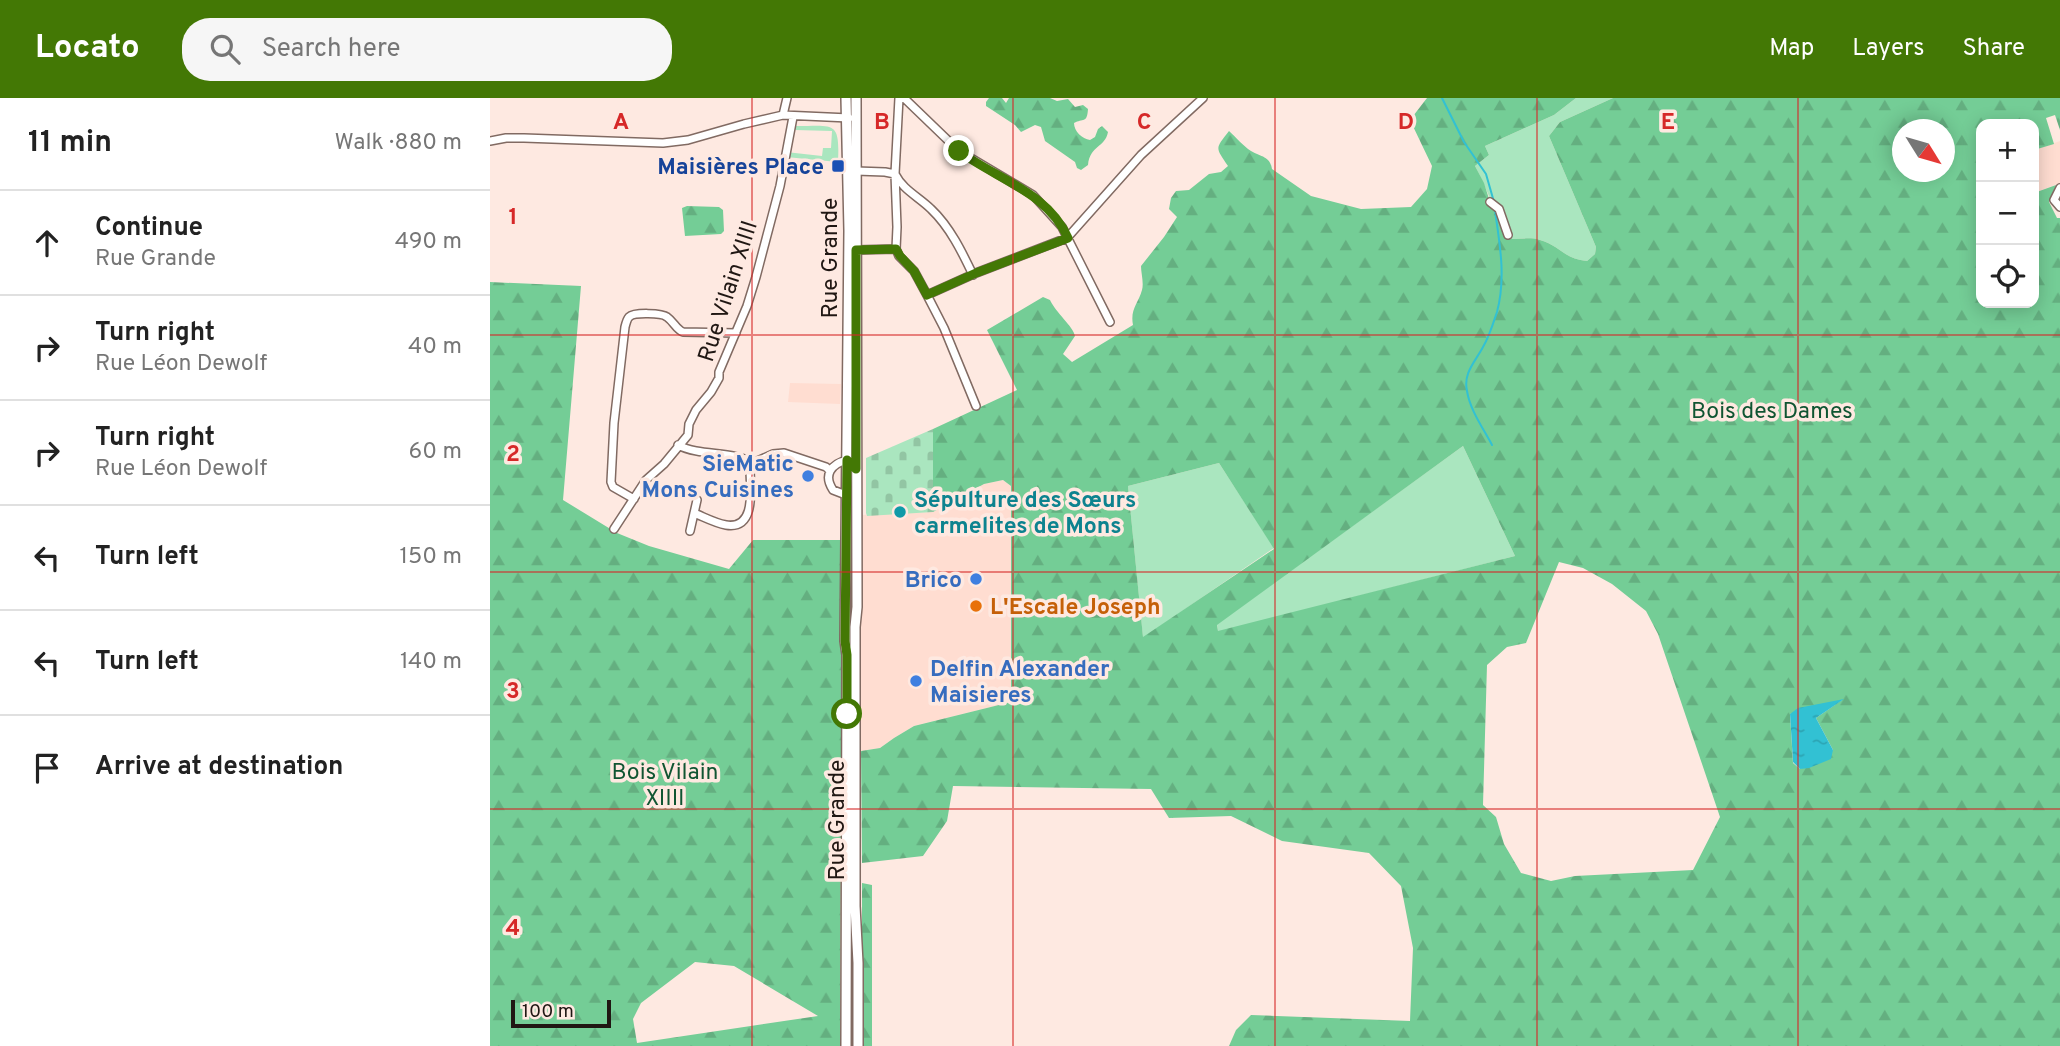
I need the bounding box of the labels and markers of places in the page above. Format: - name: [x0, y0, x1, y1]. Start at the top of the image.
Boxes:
- place label: Maisières Place: [657, 154, 824, 183]
- marker: Maisières Place: [830, 158, 846, 174]
- place label: SieMatic Mons Cuisines: [642, 451, 794, 506]
- marker: SieMatic Mons Cuisines: [800, 468, 816, 484]
- place label: Sépulture des Sœurs carmelites de Mons: [914, 487, 1136, 542]
- marker: Sépulture des Sœurs carmelites de Mons: [892, 504, 908, 520]
- place label: Brico: [905, 567, 962, 596]
- marker: Brico: [968, 571, 984, 587]
- place label: L'Escale Joseph: [990, 594, 1161, 623]
- marker: L'Escale Joseph: [968, 598, 984, 614]
- place label: Delfin Alexander Maisieres: [930, 656, 1110, 711]
- marker: Delfin Alexander Maisieres: [908, 673, 924, 689]

